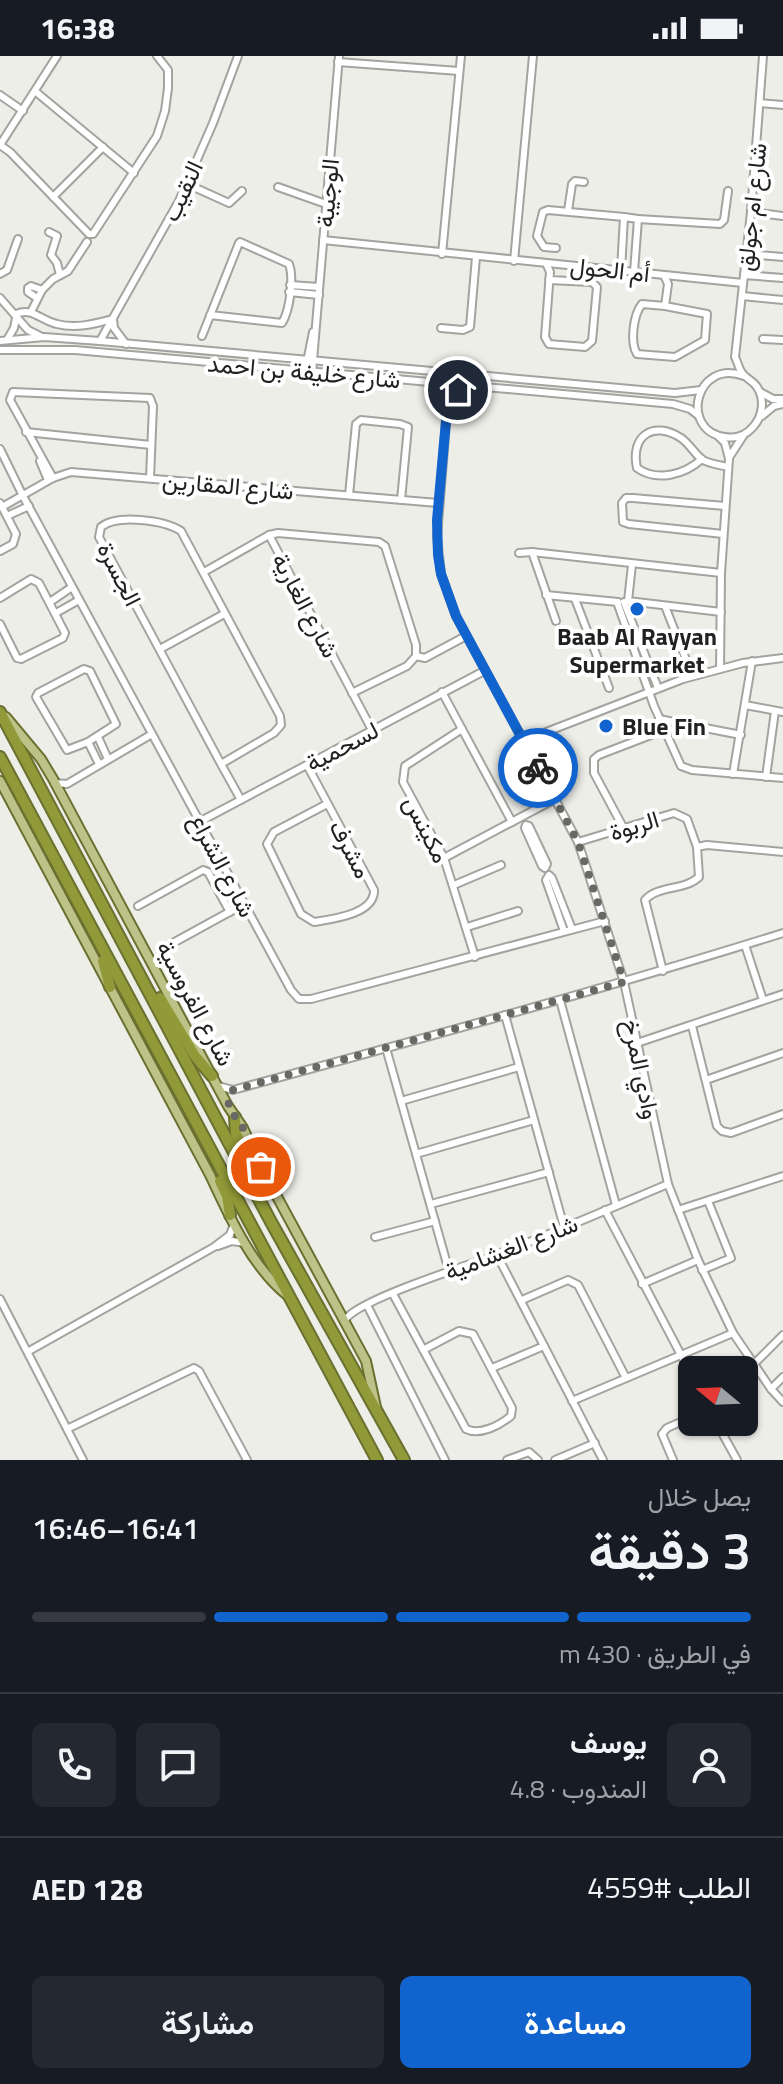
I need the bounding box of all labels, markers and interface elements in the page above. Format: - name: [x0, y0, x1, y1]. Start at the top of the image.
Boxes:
- text: 16:38: [40, 5, 115, 51]
- street label: شارع ام جولق: [726, 141, 776, 273]
- street label: النقيب: [152, 155, 212, 227]
- street label: الوجيبة: [306, 157, 348, 229]
- street label: أم الحول: [568, 247, 652, 291]
- street label: شارع خليفة بن احمد: [206, 345, 402, 397]
- pin: [424, 356, 492, 424]
- icon: home: [436, 368, 480, 412]
- street label: شارع المقارين: [161, 461, 295, 509]
- street label: الجسرة: [89, 536, 151, 612]
- street label: شارع الغارية: [263, 546, 349, 664]
- marker: Baab Al Rayyan Supermarket: [628, 600, 646, 618]
- place label: Baab Al Rayyan Supermarket: [557, 618, 717, 682]
- place label: Blue Fin: [622, 708, 706, 744]
- street label: لسحمية: [299, 712, 385, 780]
- marker: Blue Fin: [597, 717, 615, 735]
- courier: [498, 728, 578, 808]
- icon: bike: [516, 746, 560, 790]
- street label: مكينس: [395, 789, 459, 869]
- street label: الربوة: [605, 800, 663, 850]
- street label: شارع الشراع: [181, 807, 265, 923]
- street label: مشرف: [321, 813, 381, 885]
- street label: شارع الفروسية: [148, 934, 244, 1072]
- street label: وادي المرخ: [612, 1016, 670, 1123]
- pin: [227, 1133, 295, 1201]
- icon: bag: [239, 1145, 283, 1189]
- street label: شارع الغشامية: [439, 1205, 583, 1289]
- north arrow: [678, 1356, 758, 1436]
- map controls: [678, 1356, 758, 1436]
- text: يصل خلال: [648, 1477, 751, 1516]
- text: 16:41–16:46: [32, 1505, 199, 1551]
- text: 3 دقيقة: [588, 1510, 751, 1589]
- text: في الطريق · 430 m: [559, 1634, 751, 1673]
- text: يوسف: [570, 1719, 647, 1765]
- button: phone: [32, 1723, 116, 1807]
- button: chat: [136, 1723, 220, 1807]
- button: person: [667, 1723, 751, 1807]
- text: المندوب · 4.8: [510, 1769, 647, 1808]
- text: الطلب #4559: [587, 1864, 751, 1910]
- text: AED 128: [32, 1866, 143, 1912]
- button: مشاركة: [32, 1976, 384, 2068]
- button: مساعدة: [400, 1976, 751, 2068]

